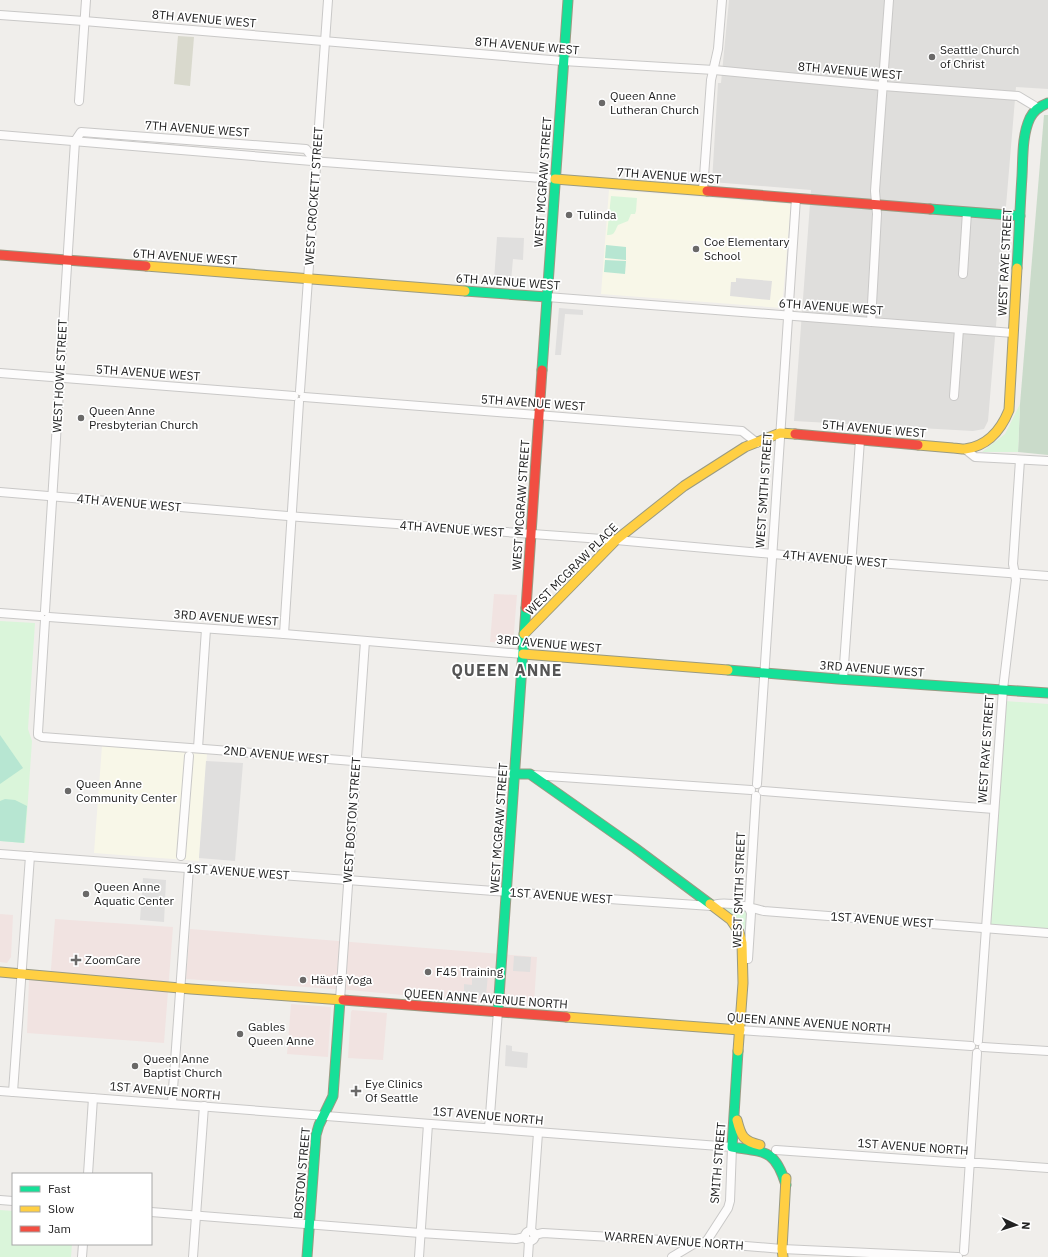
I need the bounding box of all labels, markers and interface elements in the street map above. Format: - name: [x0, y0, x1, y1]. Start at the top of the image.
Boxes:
- street label: 8TH AVENUE WEST: [151, 6, 257, 31]
- street label: 8TH AVENUE WEST: [474, 33, 580, 58]
- place label: Seattle Church of Christ: [940, 42, 1019, 71]
- marker: Seattle Church of Christ: [927, 52, 937, 62]
- street label: 8TH AVENUE WEST: [797, 58, 903, 83]
- place label: Queen Anne Lutheran Church: [610, 88, 699, 117]
- marker: Queen Anne Lutheran Church: [597, 98, 607, 108]
- street label: WEST MCGRAW STREET: [530, 116, 555, 248]
- street label: 7TH AVENUE WEST: [144, 117, 250, 140]
- street label: WEST CROCKETT STREET: [301, 126, 326, 266]
- street label: 7TH AVENUE WEST: [616, 164, 722, 187]
- place label: Tulinda: [577, 207, 617, 222]
- street label: WEST RAYE STREET: [994, 207, 1015, 316]
- marker: Tulinda: [564, 210, 574, 220]
- place label: Coe Elementary School: [704, 234, 789, 263]
- marker: Coe Elementary School: [691, 244, 701, 254]
- street label: 6TH AVENUE WEST: [132, 245, 238, 268]
- street label: 6TH AVENUE WEST: [455, 270, 561, 293]
- street label: 6TH AVENUE WEST: [778, 295, 884, 318]
- street label: WEST HOWE STREET: [49, 319, 70, 433]
- street label: 5TH AVENUE WEST: [95, 361, 201, 384]
- street label: 5TH AVENUE WEST: [480, 391, 586, 414]
- place label: Queen Anne Presbyterian Church: [89, 403, 198, 432]
- marker: Queen Anne Presbyterian Church: [76, 413, 86, 423]
- street label: 5TH AVENUE WEST: [821, 416, 927, 441]
- street label: WEST SMITH STREET: [752, 431, 775, 548]
- street label: WEST MCGRAW STREET: [508, 439, 533, 571]
- street label: 4TH AVENUE WEST: [76, 490, 182, 515]
- street label: 4TH AVENUE WEST: [399, 517, 505, 540]
- street label: WEST MCGRAW PLACE: [523, 520, 621, 618]
- street label: 4TH AVENUE WEST: [782, 546, 888, 571]
- street label: 3RD AVENUE WEST: [173, 606, 279, 629]
- street label: 3RD AVENUE WEST: [496, 631, 602, 656]
- street label: 3RD AVENUE WEST: [819, 657, 925, 680]
- district label: QUEEN ANNE: [451, 660, 563, 680]
- street label: WEST RAYE STREET: [974, 694, 997, 803]
- street label: 2ND AVENUE WEST: [223, 742, 330, 767]
- street label: WEST BOSTON STREET: [340, 756, 363, 883]
- street label: WEST MCGRAW STREET: [486, 762, 511, 894]
- place label: Queen Anne Community Center: [76, 776, 177, 805]
- marker: Queen Anne Community Center: [63, 786, 73, 796]
- street label: WEST SMITH STREET: [729, 832, 748, 948]
- street label: 1ST AVENUE WEST: [186, 860, 290, 883]
- place label: Queen Anne Aquatic Center: [94, 879, 175, 908]
- street label: 1ST AVENUE WEST: [509, 884, 613, 907]
- marker: Queen Anne Aquatic Center: [81, 889, 91, 899]
- street label: 1ST AVENUE WEST: [830, 908, 934, 931]
- place label: ZoomCare: [85, 952, 141, 967]
- marker: ZoomCare: [70, 954, 82, 966]
- place label: F45 Training: [436, 964, 504, 979]
- marker: F45 Training: [423, 967, 433, 977]
- place label: Häutē Yoga: [311, 972, 373, 987]
- marker: Häutē Yoga: [298, 975, 308, 985]
- street label: QUEEN ANNE AVENUE NORTH: [404, 985, 568, 1012]
- street label: QUEEN ANNE AVENUE NORTH: [727, 1009, 891, 1036]
- place label: Gables Queen Anne: [248, 1019, 314, 1048]
- marker: Gables Queen Anne: [235, 1029, 245, 1039]
- place label: Queen Anne Baptist Church: [143, 1051, 222, 1080]
- marker: Queen Anne Baptist Church: [130, 1061, 140, 1071]
- place label: Eye Clinics Of Seattle: [365, 1076, 423, 1105]
- street label: 1ST AVENUE NORTH: [109, 1078, 221, 1103]
- marker: Eye Clinics Of Seattle: [350, 1085, 362, 1097]
- street label: 1ST AVENUE NORTH: [432, 1103, 544, 1128]
- street label: SMITH STREET: [706, 1121, 729, 1204]
- street label: BOSTON STREET: [290, 1126, 313, 1219]
- street label: 1ST AVENUE NORTH: [857, 1135, 969, 1158]
- legend: [12, 1173, 152, 1245]
- text: Fast: [48, 1181, 71, 1196]
- text: Slow: [48, 1201, 74, 1216]
- north arrow: [996, 1205, 1036, 1245]
- text: Jam: [48, 1221, 71, 1236]
- text: N: [1019, 1221, 1033, 1230]
- street label: WARREN AVENUE NORTH: [604, 1228, 744, 1253]

